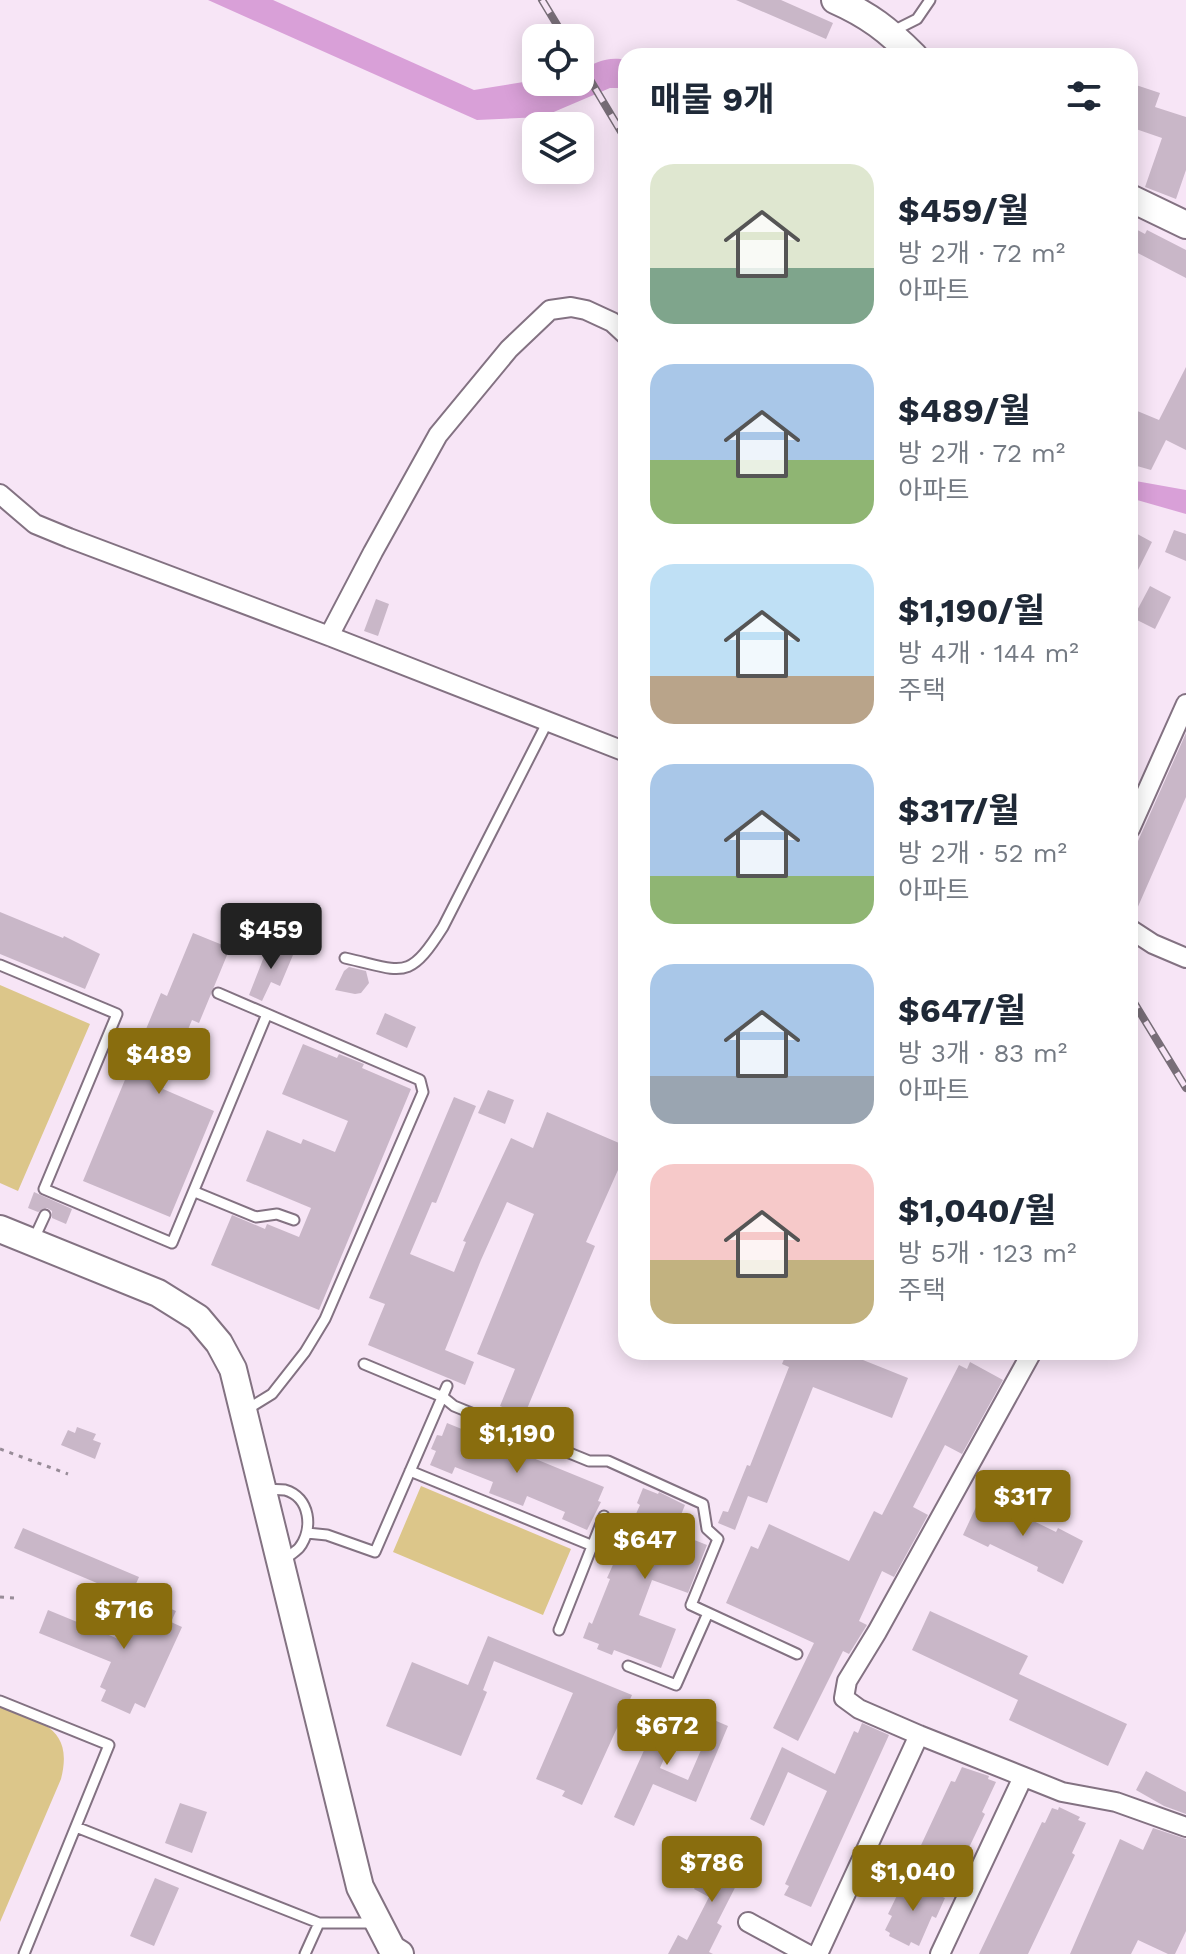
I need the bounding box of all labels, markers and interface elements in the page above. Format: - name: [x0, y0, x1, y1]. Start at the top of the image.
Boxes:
- map controls: [522, 24, 594, 184]
- button: locate: [522, 24, 594, 96]
- icon: filters: [1062, 74, 1106, 118]
- text: 매물 9개: [650, 79, 775, 119]
- button: layers: [522, 112, 594, 184]
- text: $459/월: [898, 190, 1029, 230]
- icon: home: [714, 196, 810, 292]
- text: 방 2개 · 72 m²: [898, 238, 1065, 268]
- text: 아파트: [898, 275, 970, 305]
- text: $489/월: [898, 390, 1030, 430]
- icon: home: [714, 396, 810, 492]
- text: 방 2개 · 72 m²: [898, 438, 1065, 468]
- text: 아파트: [898, 475, 970, 505]
- text: $1,190/월: [898, 590, 1045, 630]
- icon: home: [714, 596, 810, 692]
- text: 방 4개 · 144 m²: [898, 638, 1079, 668]
- text: 주택: [898, 675, 946, 705]
- text: $317/월: [898, 790, 1019, 830]
- icon: home: [714, 796, 810, 892]
- text: 방 2개 · 52 m²: [898, 838, 1067, 868]
- text: 아파트: [898, 875, 970, 905]
- pin: $459: [224, 903, 318, 971]
- text: $459: [239, 914, 303, 944]
- text: $647/월: [898, 990, 1026, 1030]
- icon: home: [714, 996, 810, 1092]
- pin: $489: [112, 1028, 206, 1096]
- text: 방 3개 · 83 m²: [898, 1038, 1067, 1068]
- text: $489: [126, 1039, 192, 1069]
- text: 아파트: [898, 1075, 970, 1105]
- text: $1,040/월: [898, 1190, 1056, 1230]
- icon: home: [714, 1196, 810, 1292]
- text: 방 5개 · 123 m²: [898, 1238, 1077, 1268]
- text: 주택: [898, 1275, 946, 1305]
- pin: $1,190: [452, 1407, 582, 1475]
- text: $1,190: [479, 1418, 555, 1448]
- pin: $317: [976, 1470, 1070, 1538]
- text: $317: [993, 1481, 1053, 1511]
- pin: $647: [598, 1513, 692, 1581]
- text: $647: [613, 1524, 677, 1554]
- pin: $716: [77, 1583, 171, 1651]
- text: $716: [94, 1594, 154, 1624]
- pin: $672: [620, 1699, 714, 1767]
- text: $672: [635, 1710, 699, 1740]
- pin: $786: [665, 1836, 759, 1904]
- pin: $1,040: [848, 1845, 978, 1913]
- text: $786: [680, 1847, 744, 1877]
- text: $1,040: [870, 1856, 956, 1886]

